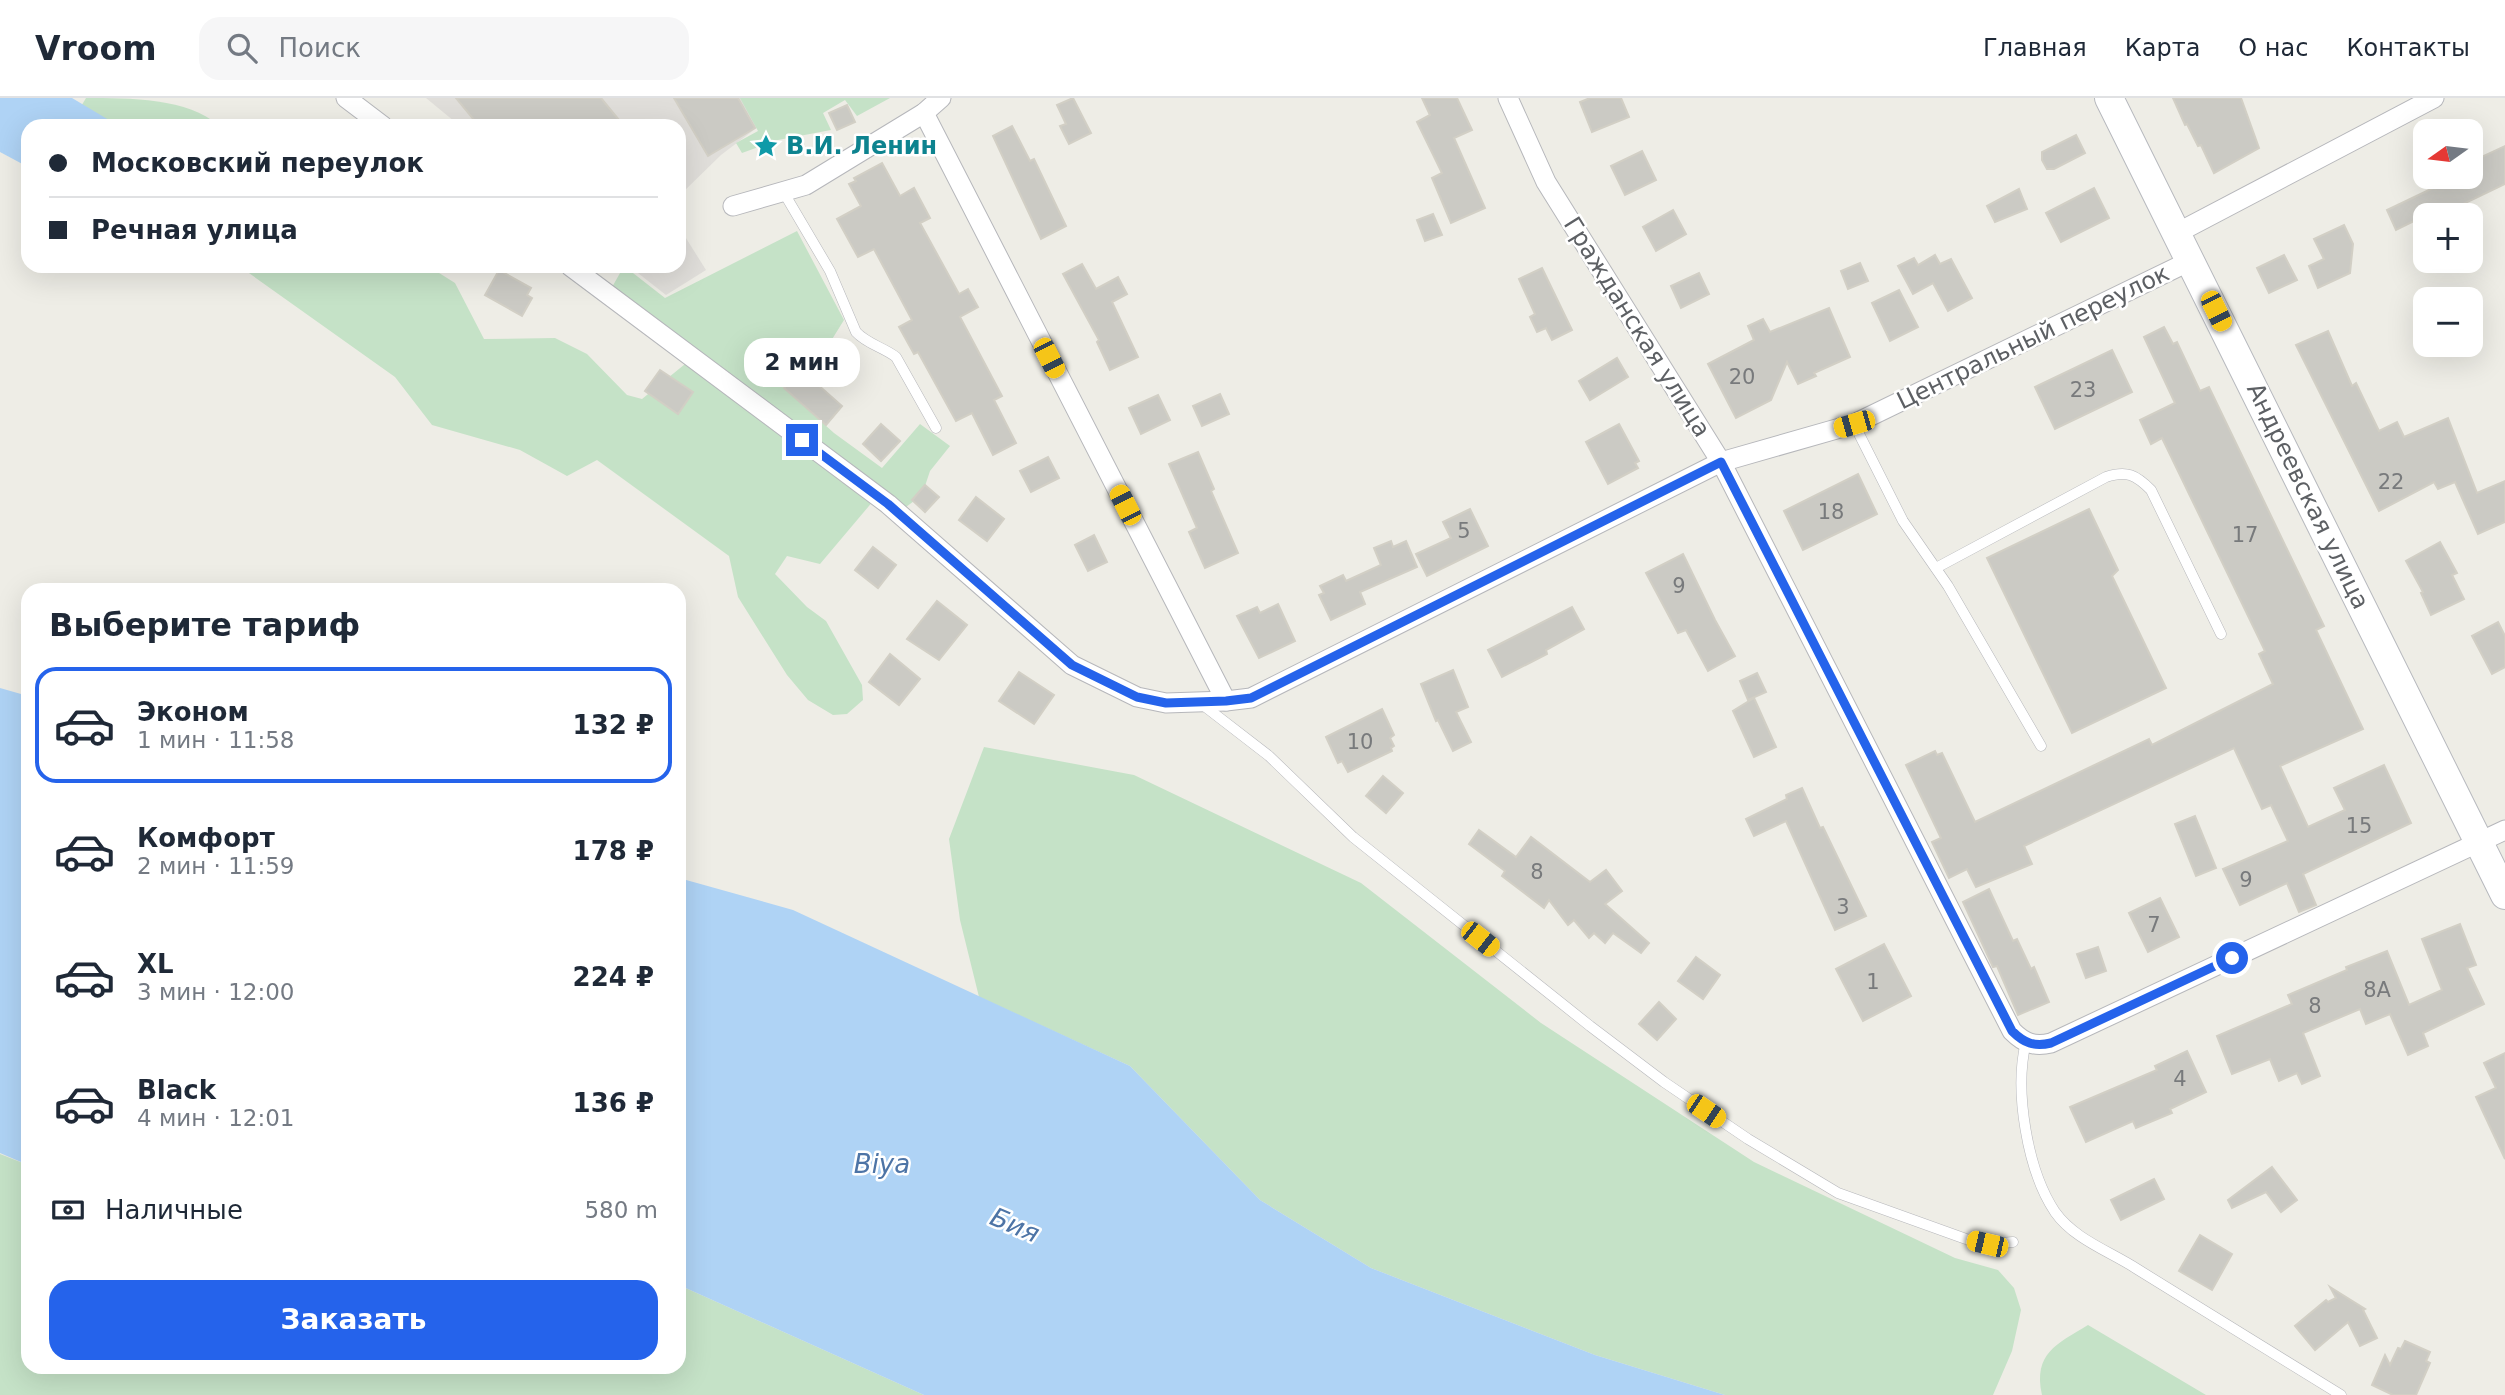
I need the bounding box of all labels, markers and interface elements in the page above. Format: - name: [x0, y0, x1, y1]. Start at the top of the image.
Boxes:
- search box: [199, 17, 689, 80]
- text: Vroom: [35, 29, 157, 68]
- icon: search: [223, 29, 261, 67]
- text: Поиск: [279, 33, 361, 63]
- text: Главная: [1983, 34, 2087, 62]
- text: Карта: [2125, 34, 2200, 62]
- text: О нас: [2238, 34, 2308, 62]
- text: Контакты: [2346, 34, 2470, 62]
- north arrow: [2413, 119, 2483, 189]
- map controls: [2413, 119, 2483, 357]
- place icon: В.И. Ленин: [752, 132, 780, 160]
- place label: В.И. Ленин: [786, 132, 937, 160]
- text: Московский переулок: [91, 148, 424, 178]
- button: +: [2413, 203, 2483, 273]
- street label: Гражданская улица: [1558, 212, 1716, 442]
- text: Речная улица: [91, 215, 298, 245]
- street label: Центральный переулок: [1892, 259, 2174, 415]
- button: −: [2413, 287, 2483, 357]
- car: [2198, 288, 2235, 334]
- car: [1031, 335, 1068, 381]
- callout: 2 мин: [744, 338, 860, 388]
- text: 2 мин: [765, 349, 839, 375]
- house number: 20: [1729, 365, 1755, 389]
- house number: 23: [2070, 378, 2096, 402]
- street label: Андреевская улица: [2241, 378, 2375, 614]
- car: [1831, 408, 1878, 440]
- route end: [786, 424, 818, 456]
- house number: 22: [2378, 470, 2404, 494]
- car: [1107, 482, 1144, 528]
- house number: 18: [1818, 500, 1844, 524]
- house number: 5: [1457, 519, 1471, 543]
- house number: 17: [2232, 523, 2258, 547]
- house number: 9: [1672, 574, 1686, 598]
- text: Выберите тариф: [49, 606, 360, 644]
- icon: car: [53, 694, 116, 757]
- text: Эконом: [137, 697, 249, 727]
- text: 132 ₽: [573, 710, 654, 740]
- text: 1 мин · 11:58: [137, 727, 295, 753]
- house number: 10: [1347, 730, 1373, 754]
- house number: 15: [2346, 814, 2372, 838]
- icon: car: [53, 820, 116, 883]
- text: Комфорт: [137, 823, 275, 853]
- text: 178 ₽: [573, 836, 654, 866]
- text: 2 мин · 11:59: [137, 853, 295, 879]
- house number: 8: [1530, 860, 1544, 884]
- house number: 9: [2239, 868, 2253, 892]
- house number: 3: [1836, 895, 1850, 919]
- house number: 7: [2147, 913, 2161, 937]
- car: [1457, 918, 1504, 960]
- route start: [2216, 942, 2248, 974]
- icon: car: [53, 946, 116, 1009]
- text: XL: [137, 949, 174, 979]
- text: 224 ₽: [573, 962, 654, 992]
- house number: 1: [1866, 970, 1880, 994]
- house number: 8А: [2363, 978, 2391, 1002]
- text: 3 мин · 12:00: [137, 979, 295, 1005]
- house number: 8: [2308, 994, 2322, 1018]
- house number: 4: [2173, 1067, 2187, 1091]
- icon: car: [53, 1072, 116, 1135]
- text: Black: [137, 1075, 216, 1105]
- text: 136 ₽: [573, 1088, 654, 1118]
- car: [1683, 1091, 1730, 1131]
- text: 4 мин · 12:01: [137, 1105, 295, 1131]
- water label: Biya: [854, 1149, 910, 1179]
- icon: cash: [49, 1191, 87, 1229]
- text: Наличные: [105, 1195, 243, 1225]
- text: 580 m: [584, 1197, 658, 1223]
- water label: Бия: [986, 1201, 1044, 1249]
- car: [1965, 1229, 2010, 1259]
- button: Заказать: [49, 1280, 658, 1360]

